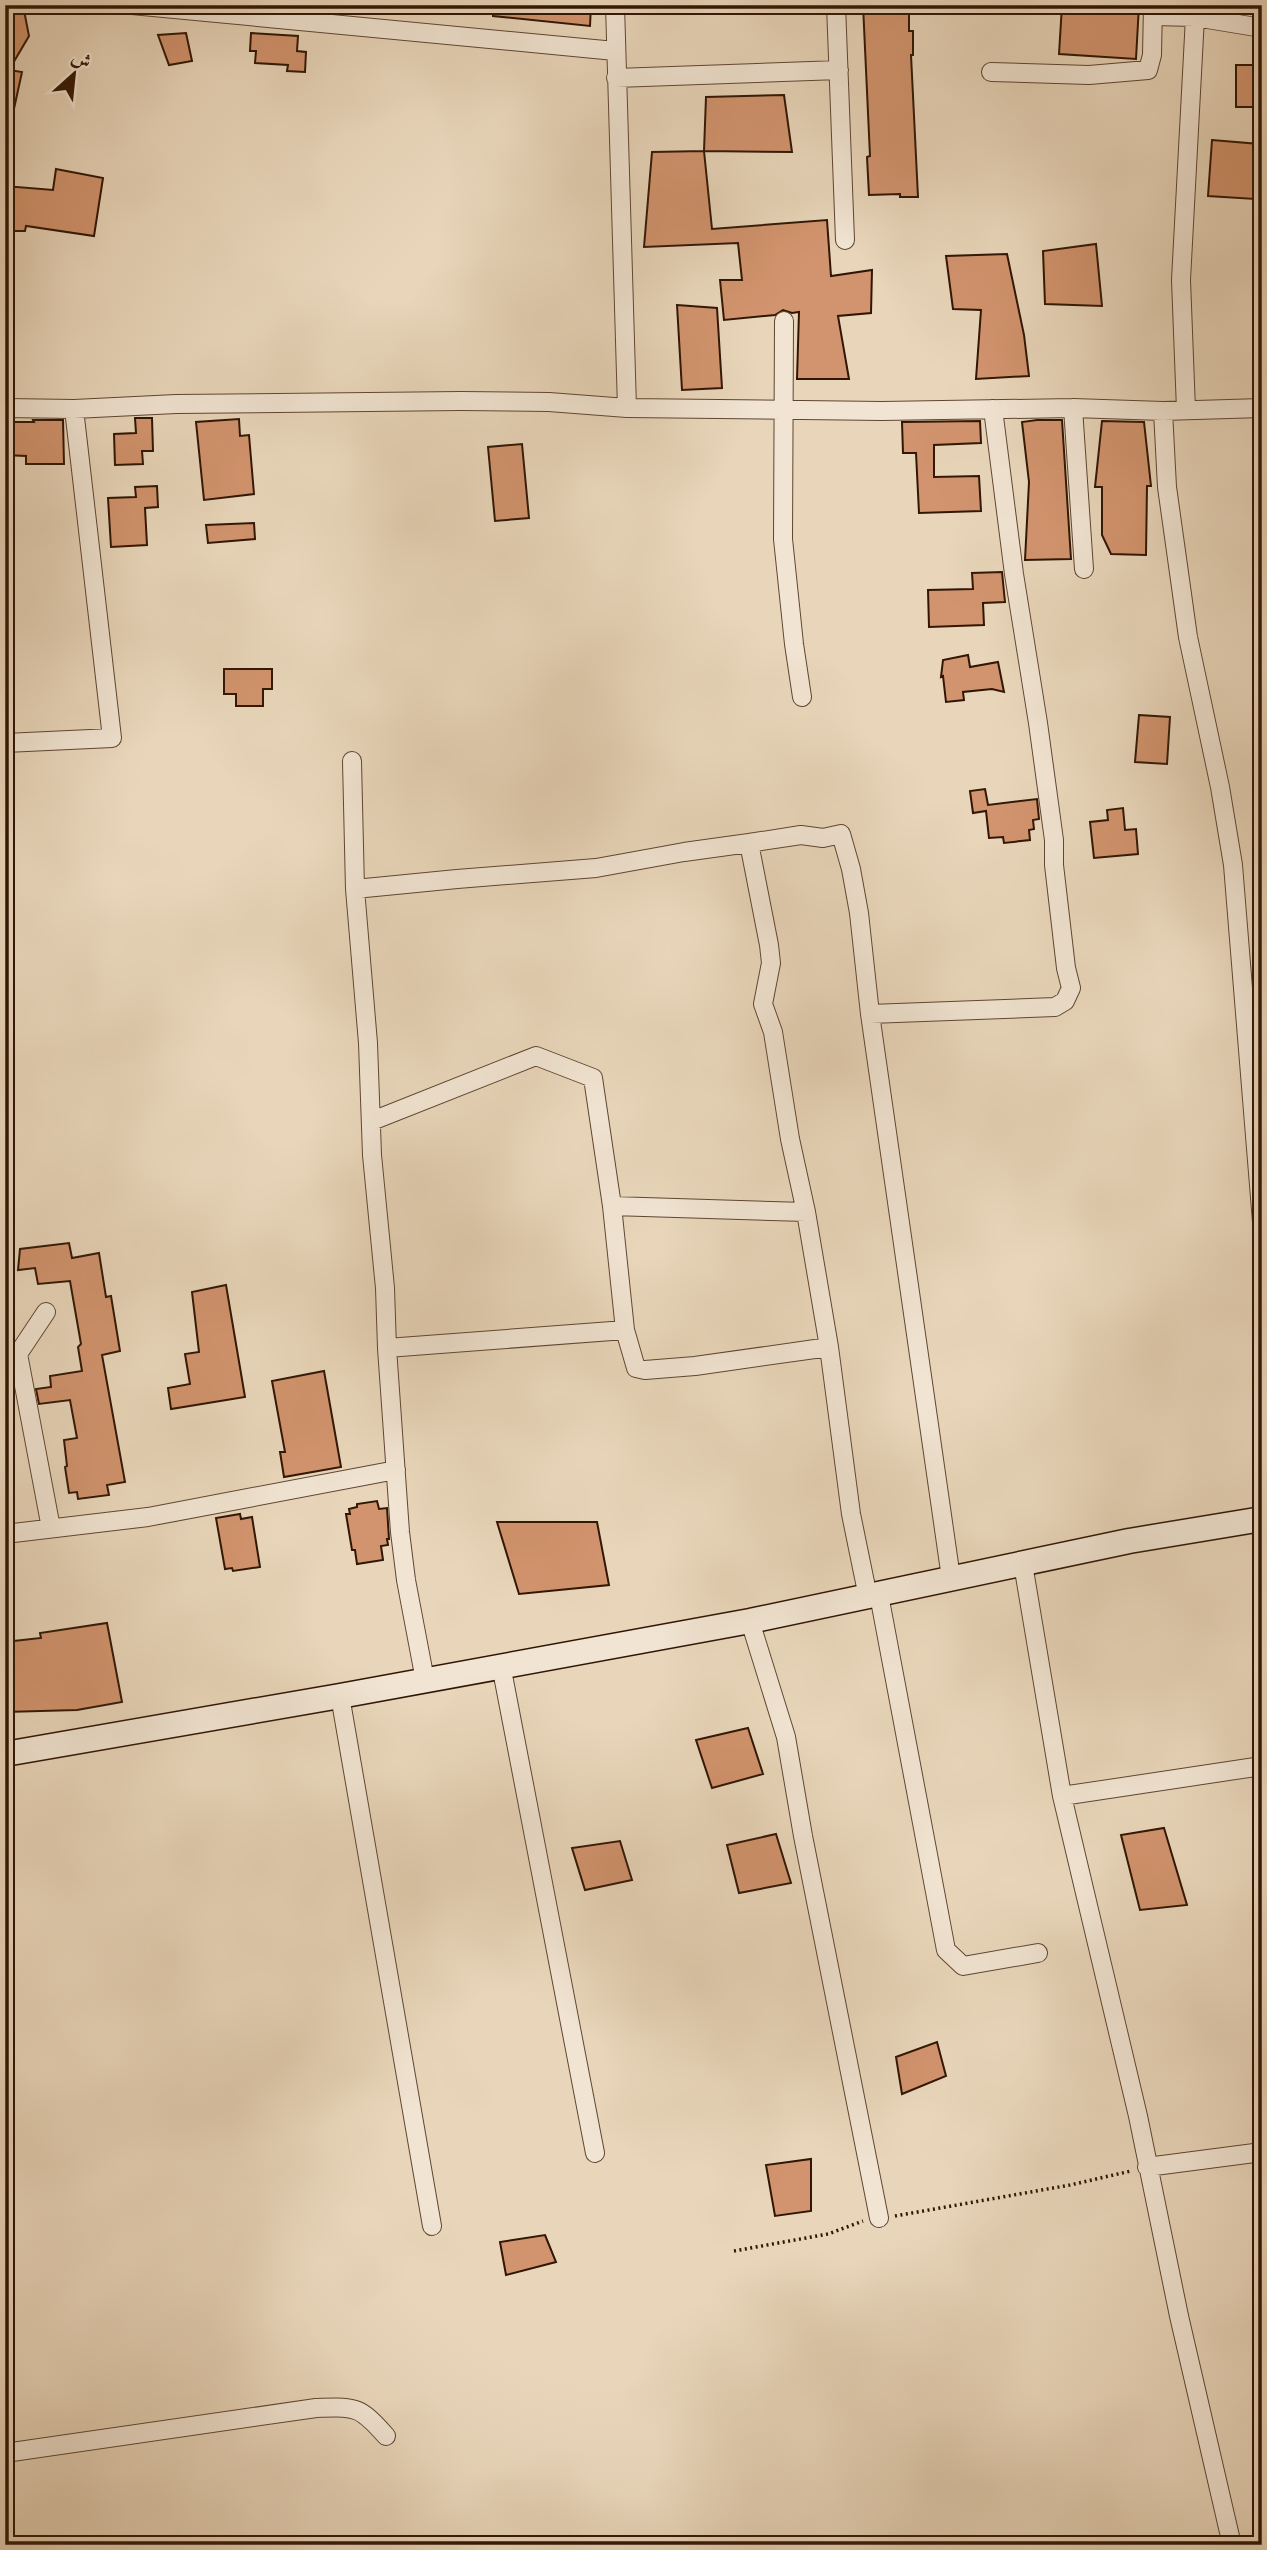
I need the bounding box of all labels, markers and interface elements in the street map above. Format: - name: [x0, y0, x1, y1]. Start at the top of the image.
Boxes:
- north arrow: [38, 38, 108, 108]
- text: ش: [67, 45, 95, 76]

